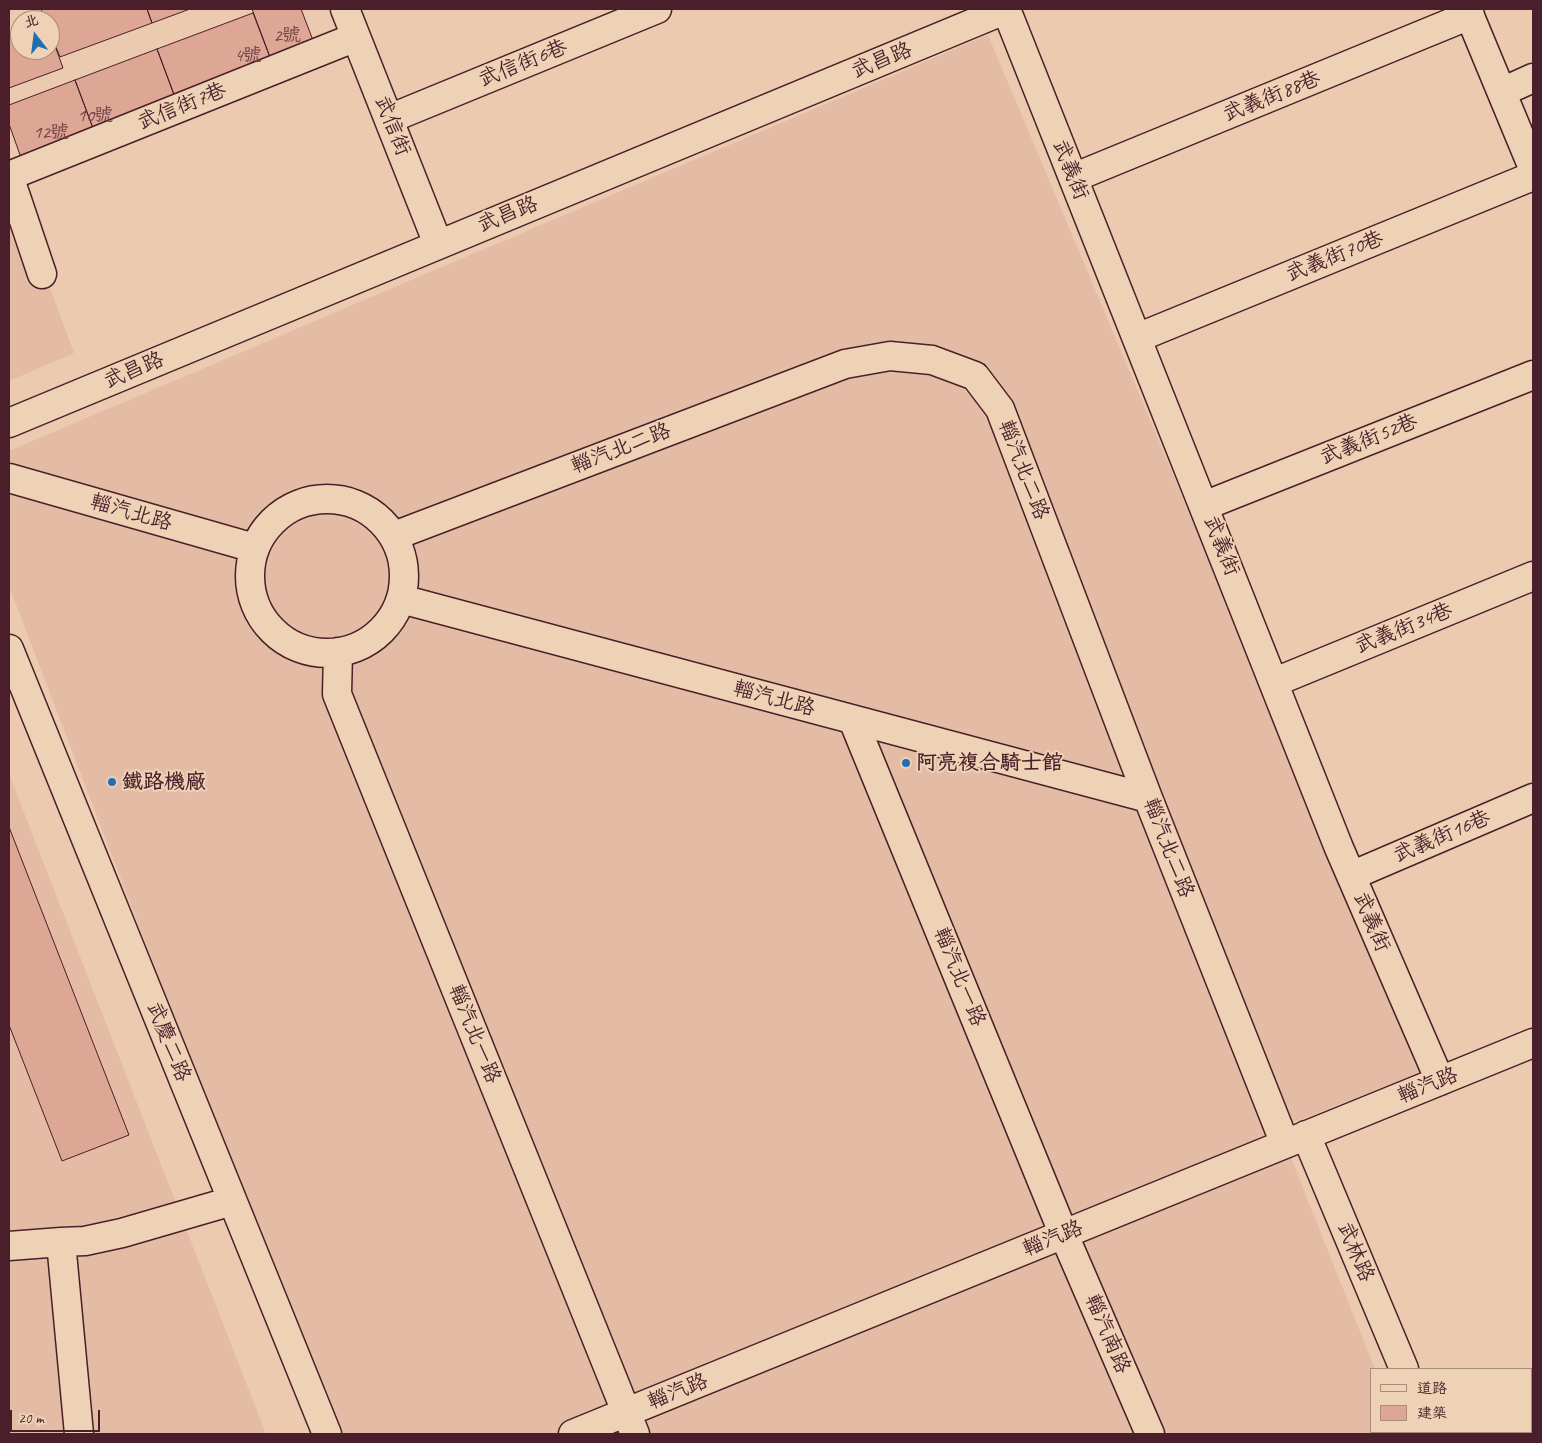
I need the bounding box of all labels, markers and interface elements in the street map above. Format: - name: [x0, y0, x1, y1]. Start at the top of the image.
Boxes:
- north arrow: [10, 10, 60, 60]
- text: 北: [22, 11, 40, 31]
- house number: 2號: [273, 25, 301, 47]
- street label: 武信街6巷: [475, 35, 571, 93]
- street label: 武昌路: [848, 38, 916, 84]
- house number: 4號: [234, 45, 262, 67]
- street label: 武義街88巷: [1220, 66, 1324, 128]
- street label: 武信街7巷: [134, 78, 230, 136]
- street label: 武信街: [369, 92, 415, 160]
- house number: 10號: [77, 105, 113, 127]
- house number: 12號: [33, 122, 69, 144]
- street label: 武義街: [1047, 136, 1093, 204]
- street label: 武昌路: [474, 192, 542, 238]
- street label: 武義街70巷: [1283, 226, 1387, 288]
- street label: 武昌路: [100, 347, 168, 395]
- street label: 武義街52巷: [1317, 409, 1421, 471]
- street label: 輜汽北二路: [992, 416, 1054, 524]
- street label: 輜汽北二路: [567, 418, 675, 480]
- street label: 輜汽北路: [87, 489, 175, 537]
- street label: 武義街: [1198, 512, 1244, 580]
- street label: 武義街34巷: [1352, 598, 1456, 660]
- street label: 輜汽北路: [730, 676, 818, 722]
- place label: 阿亮複合騎士館: [916, 750, 1063, 776]
- marker: 阿亮複合騎士館: [900, 757, 912, 769]
- place label: 鐵路機廠: [122, 769, 206, 795]
- marker: 鐵路機廠: [106, 776, 118, 788]
- street label: 輜汽北二路: [1137, 794, 1199, 902]
- street label: 武義街16巷: [1390, 805, 1494, 869]
- street label: 武義街: [1347, 888, 1395, 956]
- street label: 輜汽北一路: [928, 924, 990, 1030]
- street label: 輜汽北一路: [443, 981, 505, 1087]
- street label: 武慶二路: [141, 998, 195, 1086]
- street label: 輜汽路: [1394, 1063, 1462, 1109]
- street label: 輜汽路: [1019, 1216, 1087, 1262]
- street label: 武林路: [1331, 1218, 1379, 1286]
- street label: 輜汽南路: [1079, 1290, 1135, 1378]
- legend: [1370, 1368, 1532, 1433]
- street label: 輜汽路: [644, 1369, 712, 1415]
- text: 道路: [1417, 1379, 1447, 1398]
- scale bar: [12, 1400, 102, 1432]
- text: 建築: [1417, 1404, 1447, 1423]
- text: 20 m: [18, 1409, 44, 1428]

